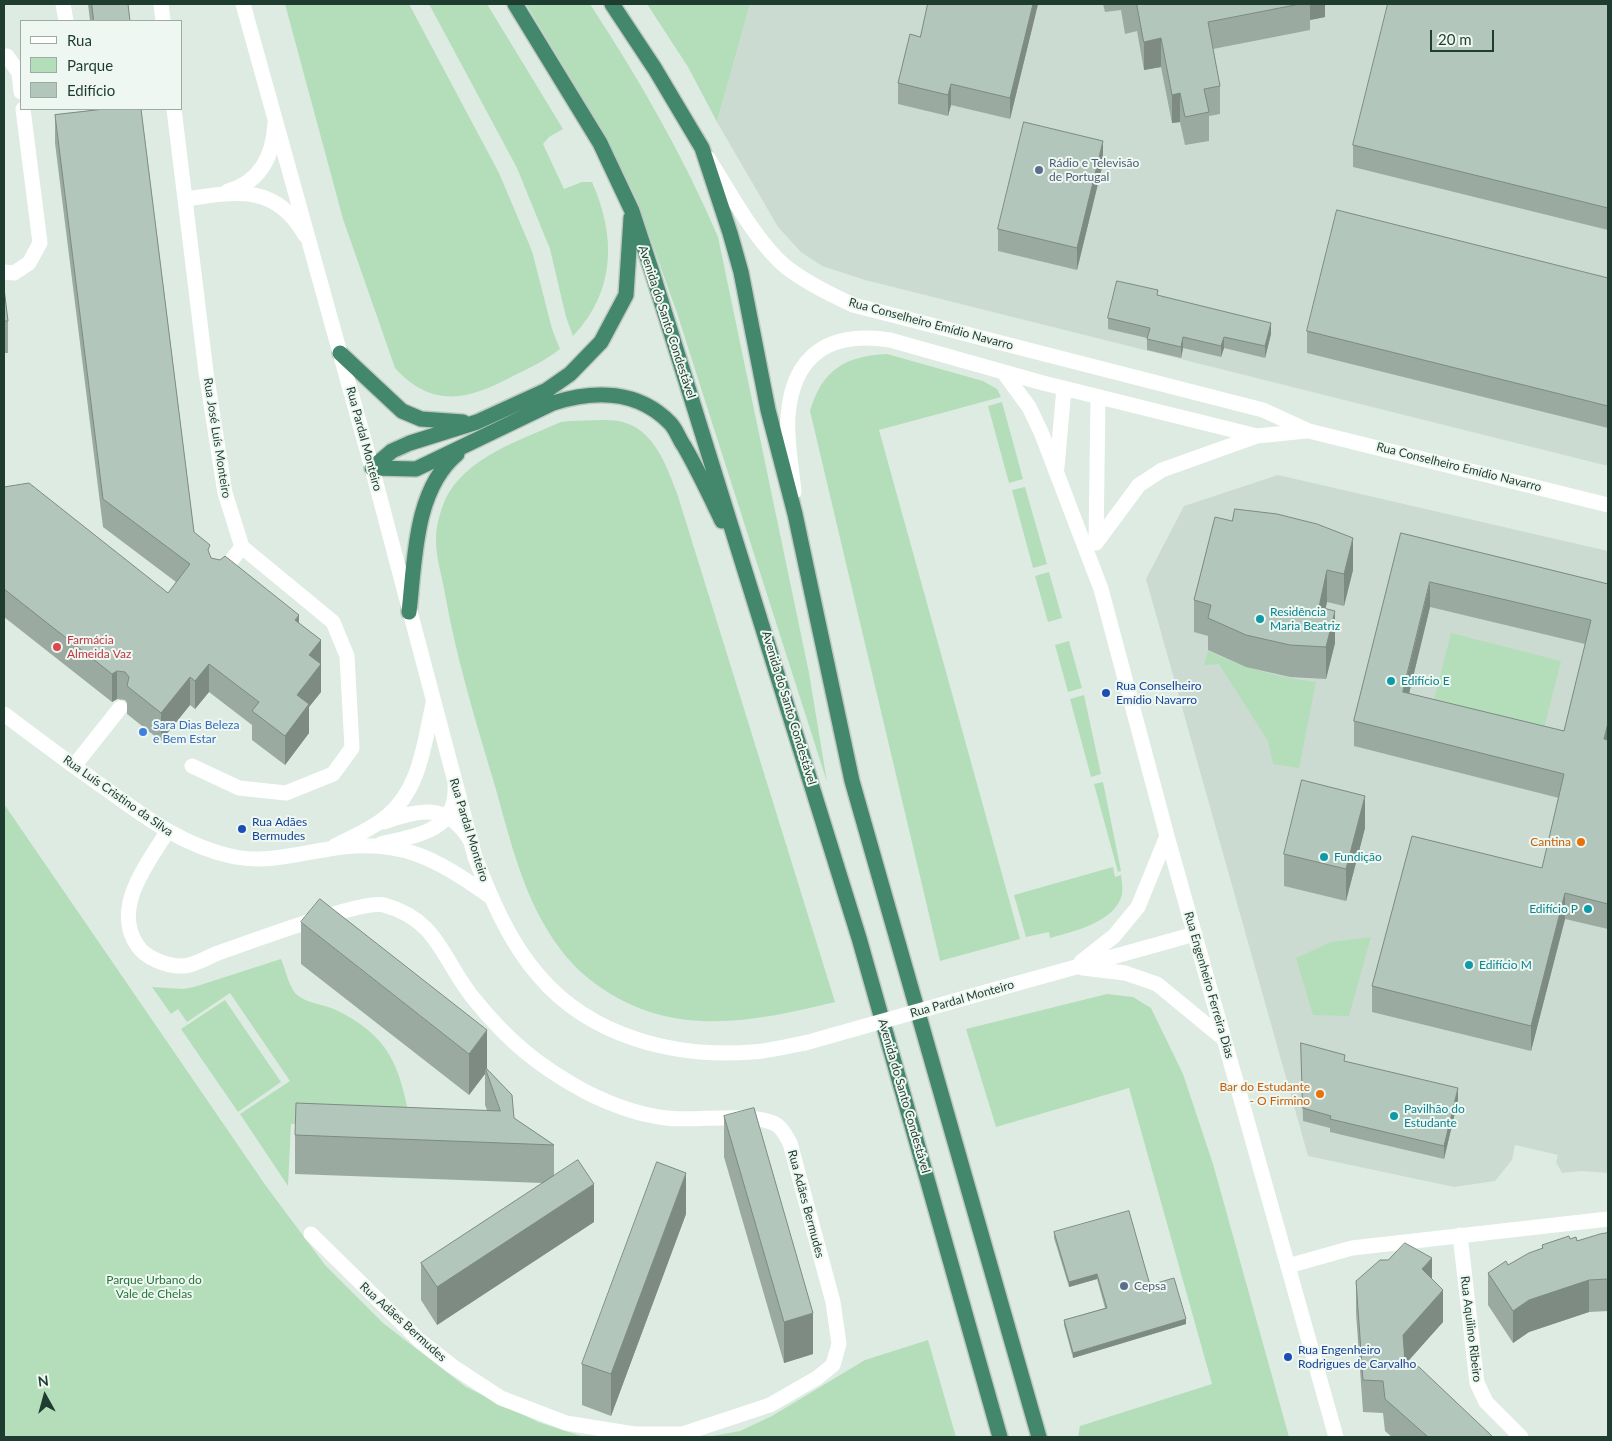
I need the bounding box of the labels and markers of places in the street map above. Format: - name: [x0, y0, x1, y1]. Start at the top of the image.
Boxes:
- place label: Rádio e Televisão de Portugal: [1049, 156, 1139, 184]
- marker: Rádio e Televisão de Portugal: [1033, 164, 1045, 176]
- place label: Residência Maria Beatriz: [1270, 605, 1340, 633]
- marker: Residência Maria Beatriz: [1254, 613, 1266, 625]
- place label: Farmácia Almeida Vaz: [67, 633, 131, 661]
- marker: Farmácia Almeida Vaz: [51, 641, 63, 653]
- place label: Edifício E: [1401, 674, 1450, 688]
- marker: Edifício E: [1385, 675, 1397, 687]
- place label: Rua Conselheiro Emídio Navarro: [1116, 679, 1202, 707]
- marker: Rua Conselheiro Emídio Navarro: [1100, 687, 1112, 699]
- place label: Sara Dias Beleza e Bem Estar: [153, 718, 239, 746]
- marker: Sara Dias Beleza e Bem Estar: [137, 726, 149, 738]
- place label: Rua Adães Bermudes: [252, 815, 307, 843]
- marker: Rua Adães Bermudes: [236, 823, 248, 835]
- place label: Cantina: [1530, 835, 1571, 849]
- marker: Cantina: [1575, 836, 1587, 848]
- place label: Fundição: [1334, 850, 1382, 864]
- marker: Fundição: [1318, 851, 1330, 863]
- place label: Edifício P: [1529, 902, 1578, 916]
- marker: Edifício P: [1582, 903, 1594, 915]
- place label: Edifício M: [1479, 958, 1532, 972]
- marker: Edifício M: [1463, 959, 1475, 971]
- place label: Bar do Estudante - O Firmino: [1219, 1080, 1310, 1108]
- marker: Bar do Estudante - O Firmino: [1314, 1088, 1326, 1100]
- place label: Pavilhão do Estudante: [1404, 1102, 1465, 1130]
- marker: Pavilhão do Estudante: [1388, 1110, 1400, 1122]
- place label: Cepsa: [1134, 1279, 1166, 1293]
- marker: Cepsa: [1118, 1280, 1130, 1292]
- place label: Rua Engenheiro Rodrigues de Carvalho: [1298, 1343, 1416, 1371]
- marker: Rua Engenheiro Rodrigues de Carvalho: [1282, 1351, 1294, 1363]

